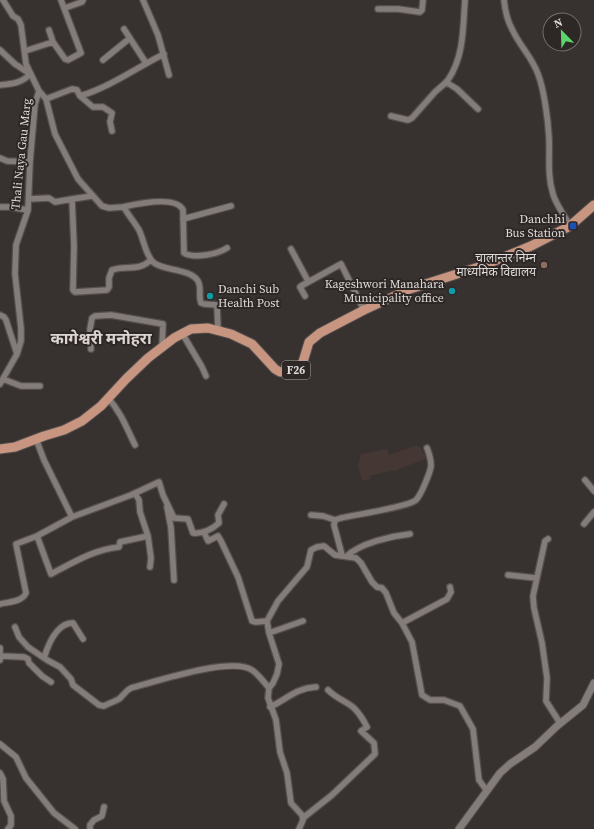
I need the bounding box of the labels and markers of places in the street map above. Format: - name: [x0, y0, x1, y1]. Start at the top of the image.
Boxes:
- place label: Danchhi Bus Station: [505, 211, 565, 241]
- marker: Danchhi Bus Station: [568, 221, 578, 231]
- place label: चालान्तर निम्न माध्यमिक विद्यालय: [456, 250, 537, 280]
- marker: चालान्तर निम्न माध्यमिक विद्यालय: [539, 260, 549, 270]
- place label: Kageshwori Manahara Municipality office: [325, 276, 445, 306]
- place label: Danchi Sub Health Post: [218, 281, 279, 311]
- marker: Kageshwori Manahara Municipality office: [447, 286, 457, 296]
- marker: Danchi Sub Health Post: [205, 291, 215, 301]

